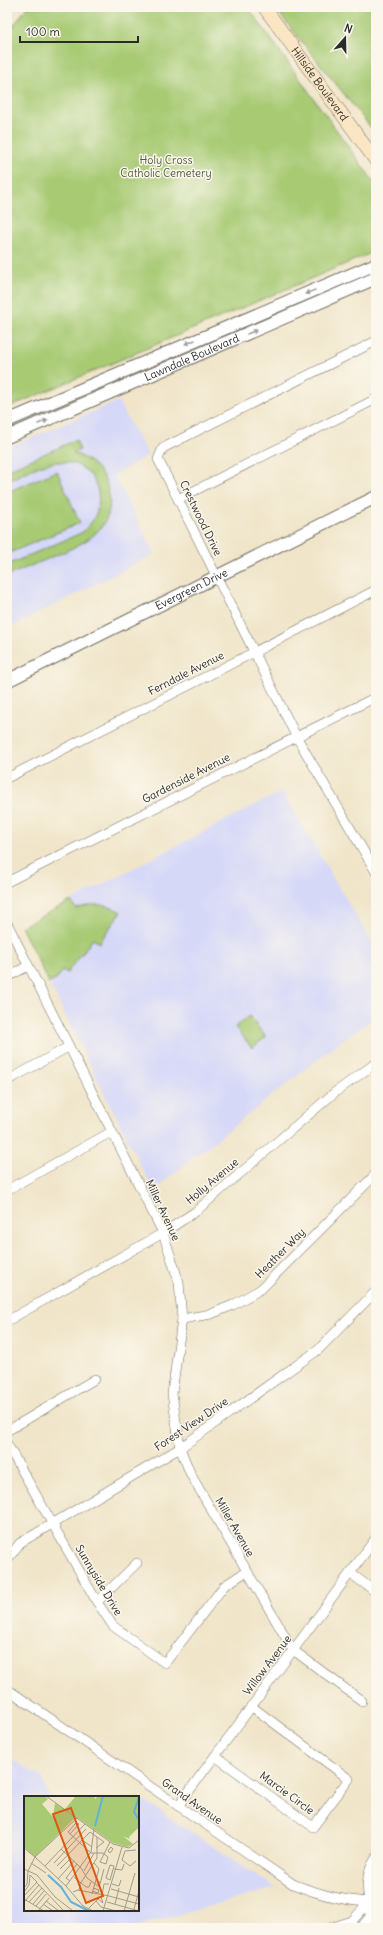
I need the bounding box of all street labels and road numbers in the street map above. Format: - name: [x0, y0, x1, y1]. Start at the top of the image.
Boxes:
- street label: Hillside Boulevard: [288, 44, 352, 124]
- street label: Lawndale Boulevard: [142, 331, 242, 384]
- street label: Crestwood Drive: [177, 478, 225, 558]
- street label: Evergreen Drive: [153, 565, 230, 613]
- street label: Ferndale Avenue: [146, 648, 226, 698]
- street label: Gardenside Avenue: [140, 750, 232, 806]
- street label: Holly Avenue: [183, 1155, 241, 1207]
- street label: Miller Avenue: [143, 1177, 183, 1243]
- street label: Heather Way: [252, 1225, 308, 1281]
- street label: Forest View Drive: [151, 1394, 231, 1454]
- street label: Miller Avenue: [212, 1495, 258, 1559]
- street label: Sunnyside Drive: [72, 1542, 126, 1618]
- street label: Willow Avenue: [240, 1632, 294, 1698]
- street label: Marcie Circle: [257, 1768, 317, 1818]
- street label: Grand Avenue: [159, 1775, 225, 1827]

